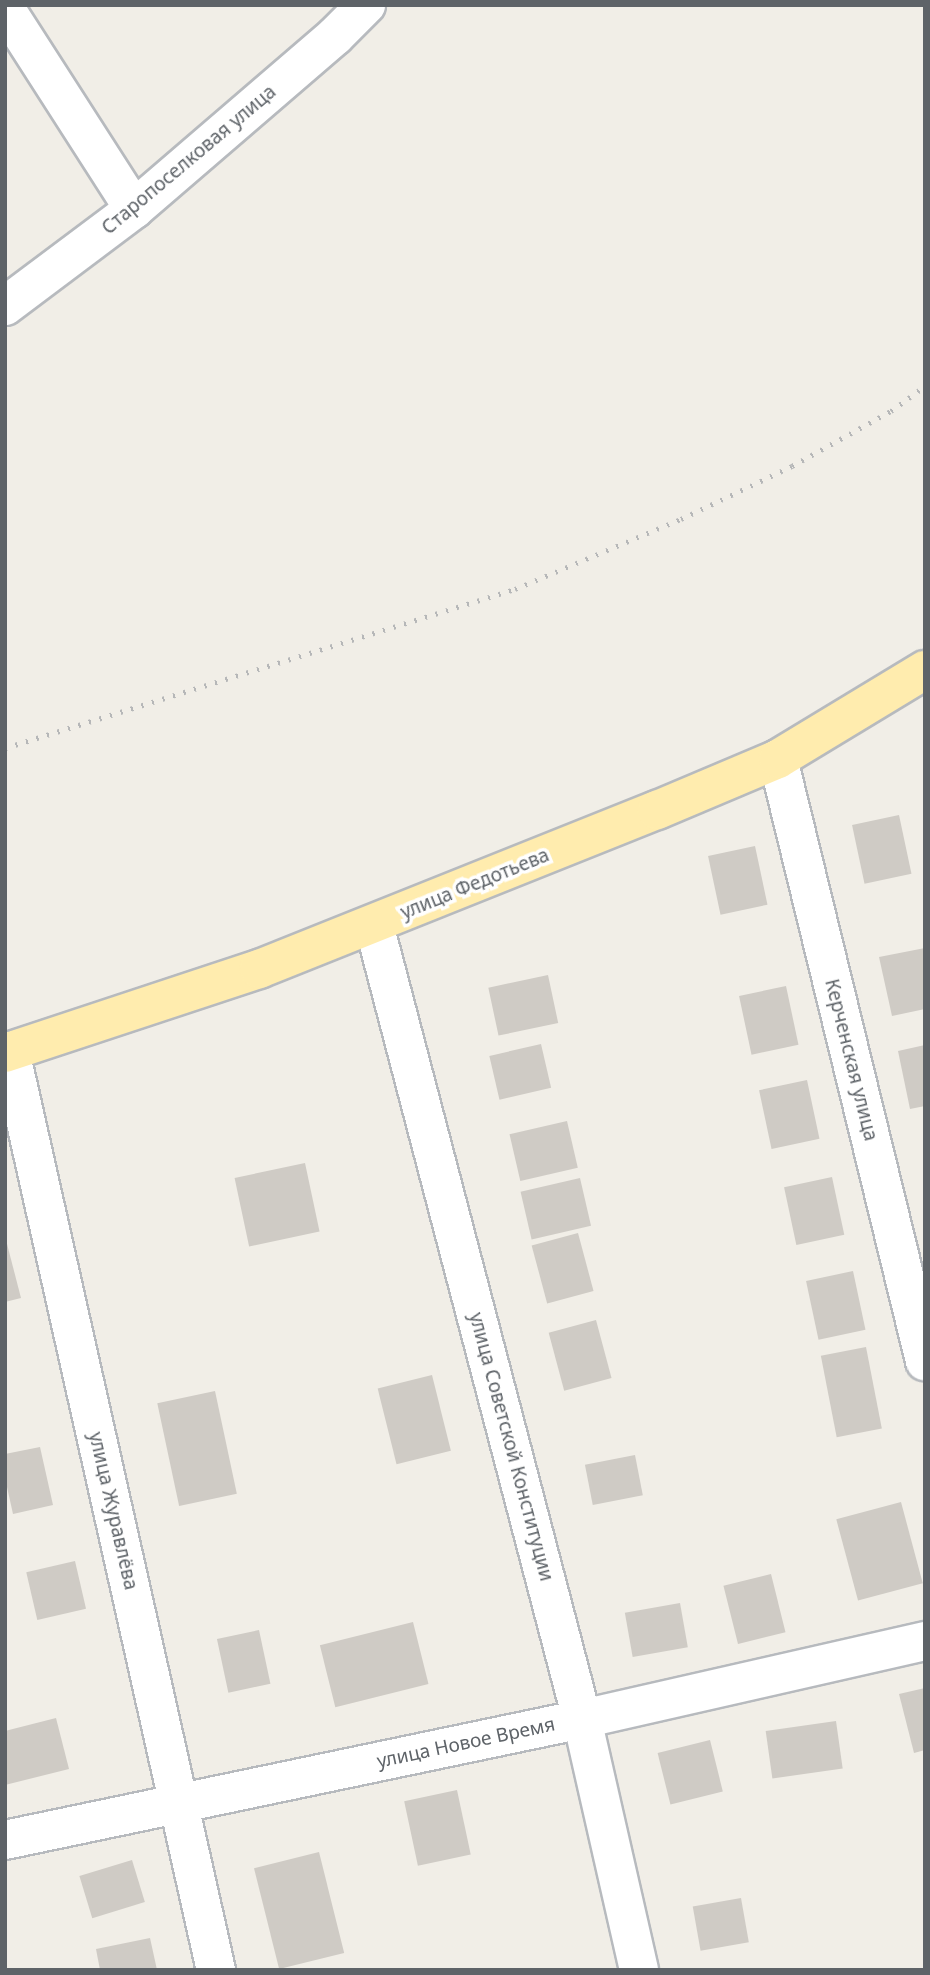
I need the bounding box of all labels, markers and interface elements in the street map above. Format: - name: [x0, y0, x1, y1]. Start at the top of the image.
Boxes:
- street label: Старопоселковая улица: [97, 81, 281, 239]
- street label: улица Федотьева: [397, 844, 553, 924]
- street label: Керченская улица: [820, 977, 882, 1143]
- street label: улица Советской Конституции: [464, 1310, 558, 1584]
- street label: улица Журавлёва: [84, 1430, 142, 1592]
- street label: улица Новое Время: [375, 1713, 557, 1773]

